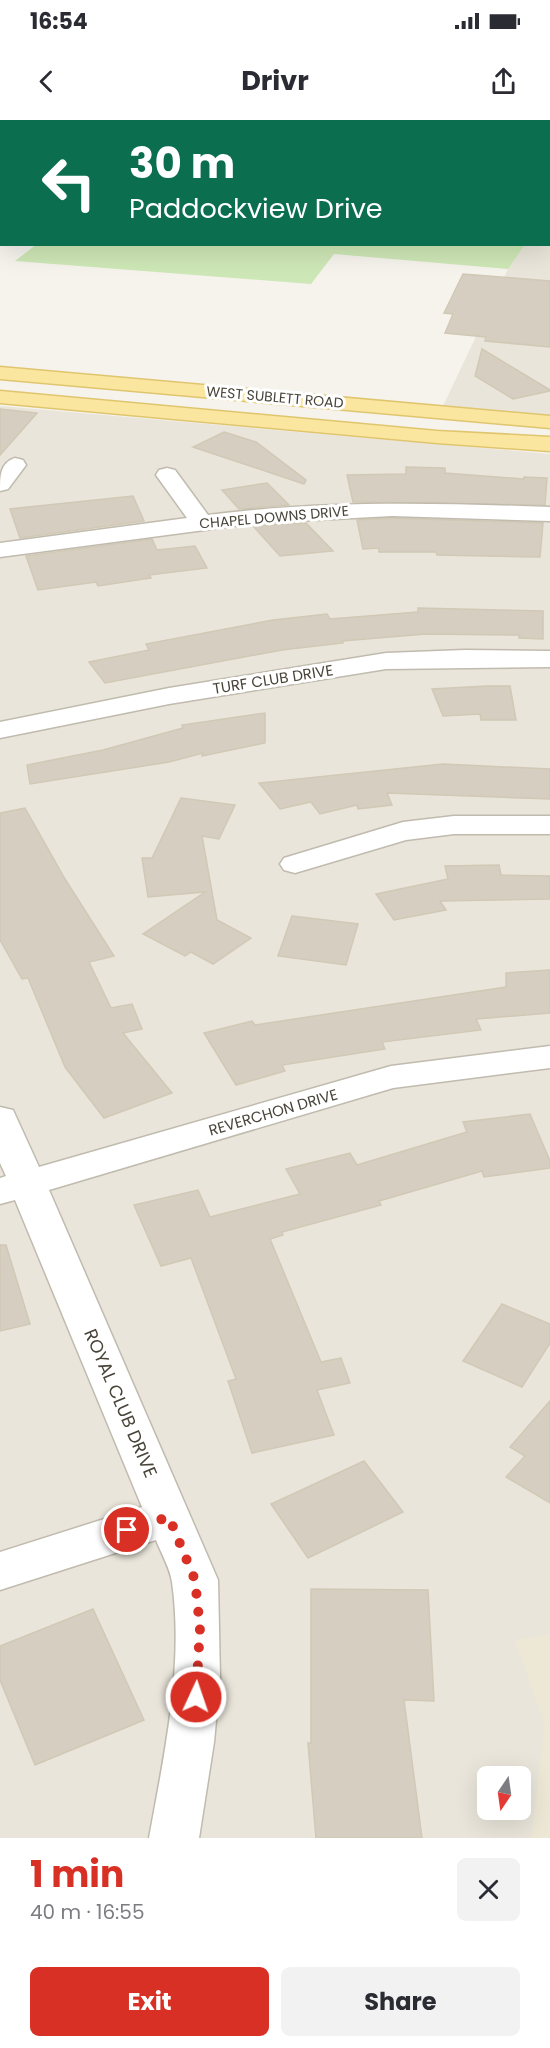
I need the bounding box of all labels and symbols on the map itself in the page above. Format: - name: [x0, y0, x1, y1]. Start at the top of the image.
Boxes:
- street label: WEST SUBLETT ROAD: [206, 381, 345, 413]
- street label: CHAPEL DOWNS DRIVE: [198, 501, 350, 533]
- street label: TURF CLUB DRIVE: [211, 659, 335, 699]
- street label: REVERCHON DRIVE: [206, 1084, 340, 1140]
- street label: ROYAL CLUB DRIVE: [78, 1325, 164, 1481]
- pin: [101, 1504, 152, 1555]
- position arrow: [164, 1665, 228, 1729]
- north arrow: [477, 1766, 531, 1820]

